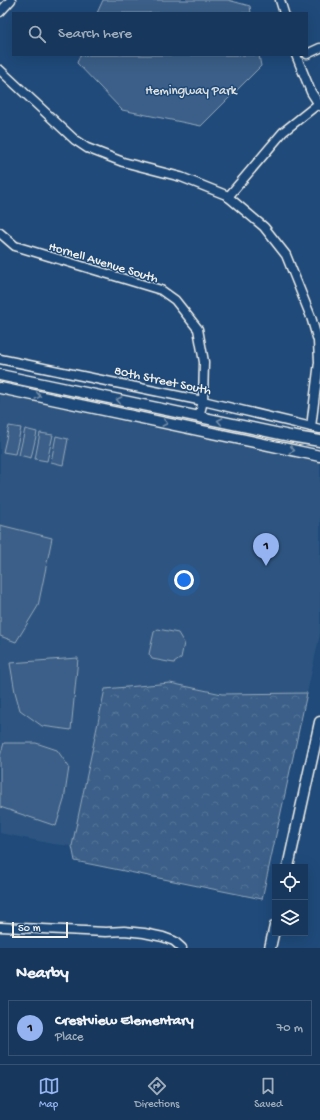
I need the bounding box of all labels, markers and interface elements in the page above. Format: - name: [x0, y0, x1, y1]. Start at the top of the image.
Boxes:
- search box: [12, 12, 308, 56]
- icon: search: [26, 23, 48, 45]
- text: Search here: [58, 25, 132, 43]
- park label: Hemingway Park: [145, 84, 238, 99]
- street label: Hornell Avenue South: [47, 240, 160, 287]
- street label: 80th Street South: [113, 364, 212, 399]
- one-way arrow: [35, 392, 41, 400]
- one-way arrow: [116, 397, 123, 405]
- one-way arrow: [217, 418, 223, 426]
- one-way arrow: [162, 419, 168, 427]
- one-way arrow: [289, 446, 296, 454]
- pin: 1: [253, 533, 279, 566]
- your location: [174, 570, 194, 590]
- map controls: [272, 864, 308, 936]
- button: locate: [272, 864, 308, 900]
- button: layers: [272, 900, 308, 936]
- scale bar: [12, 920, 68, 939]
- text: 50 m: [18, 923, 40, 935]
- text: Nearby: [16, 964, 69, 984]
- text: Crestview Elementary: [55, 1012, 194, 1030]
- text: 1: [27, 1021, 33, 1036]
- text: 70 m: [277, 1021, 303, 1036]
- text: Place: [55, 1030, 83, 1045]
- tab: Map: [38, 1075, 60, 1111]
- tab: Directions: [135, 1075, 179, 1111]
- tab: Saved: [254, 1075, 282, 1111]

